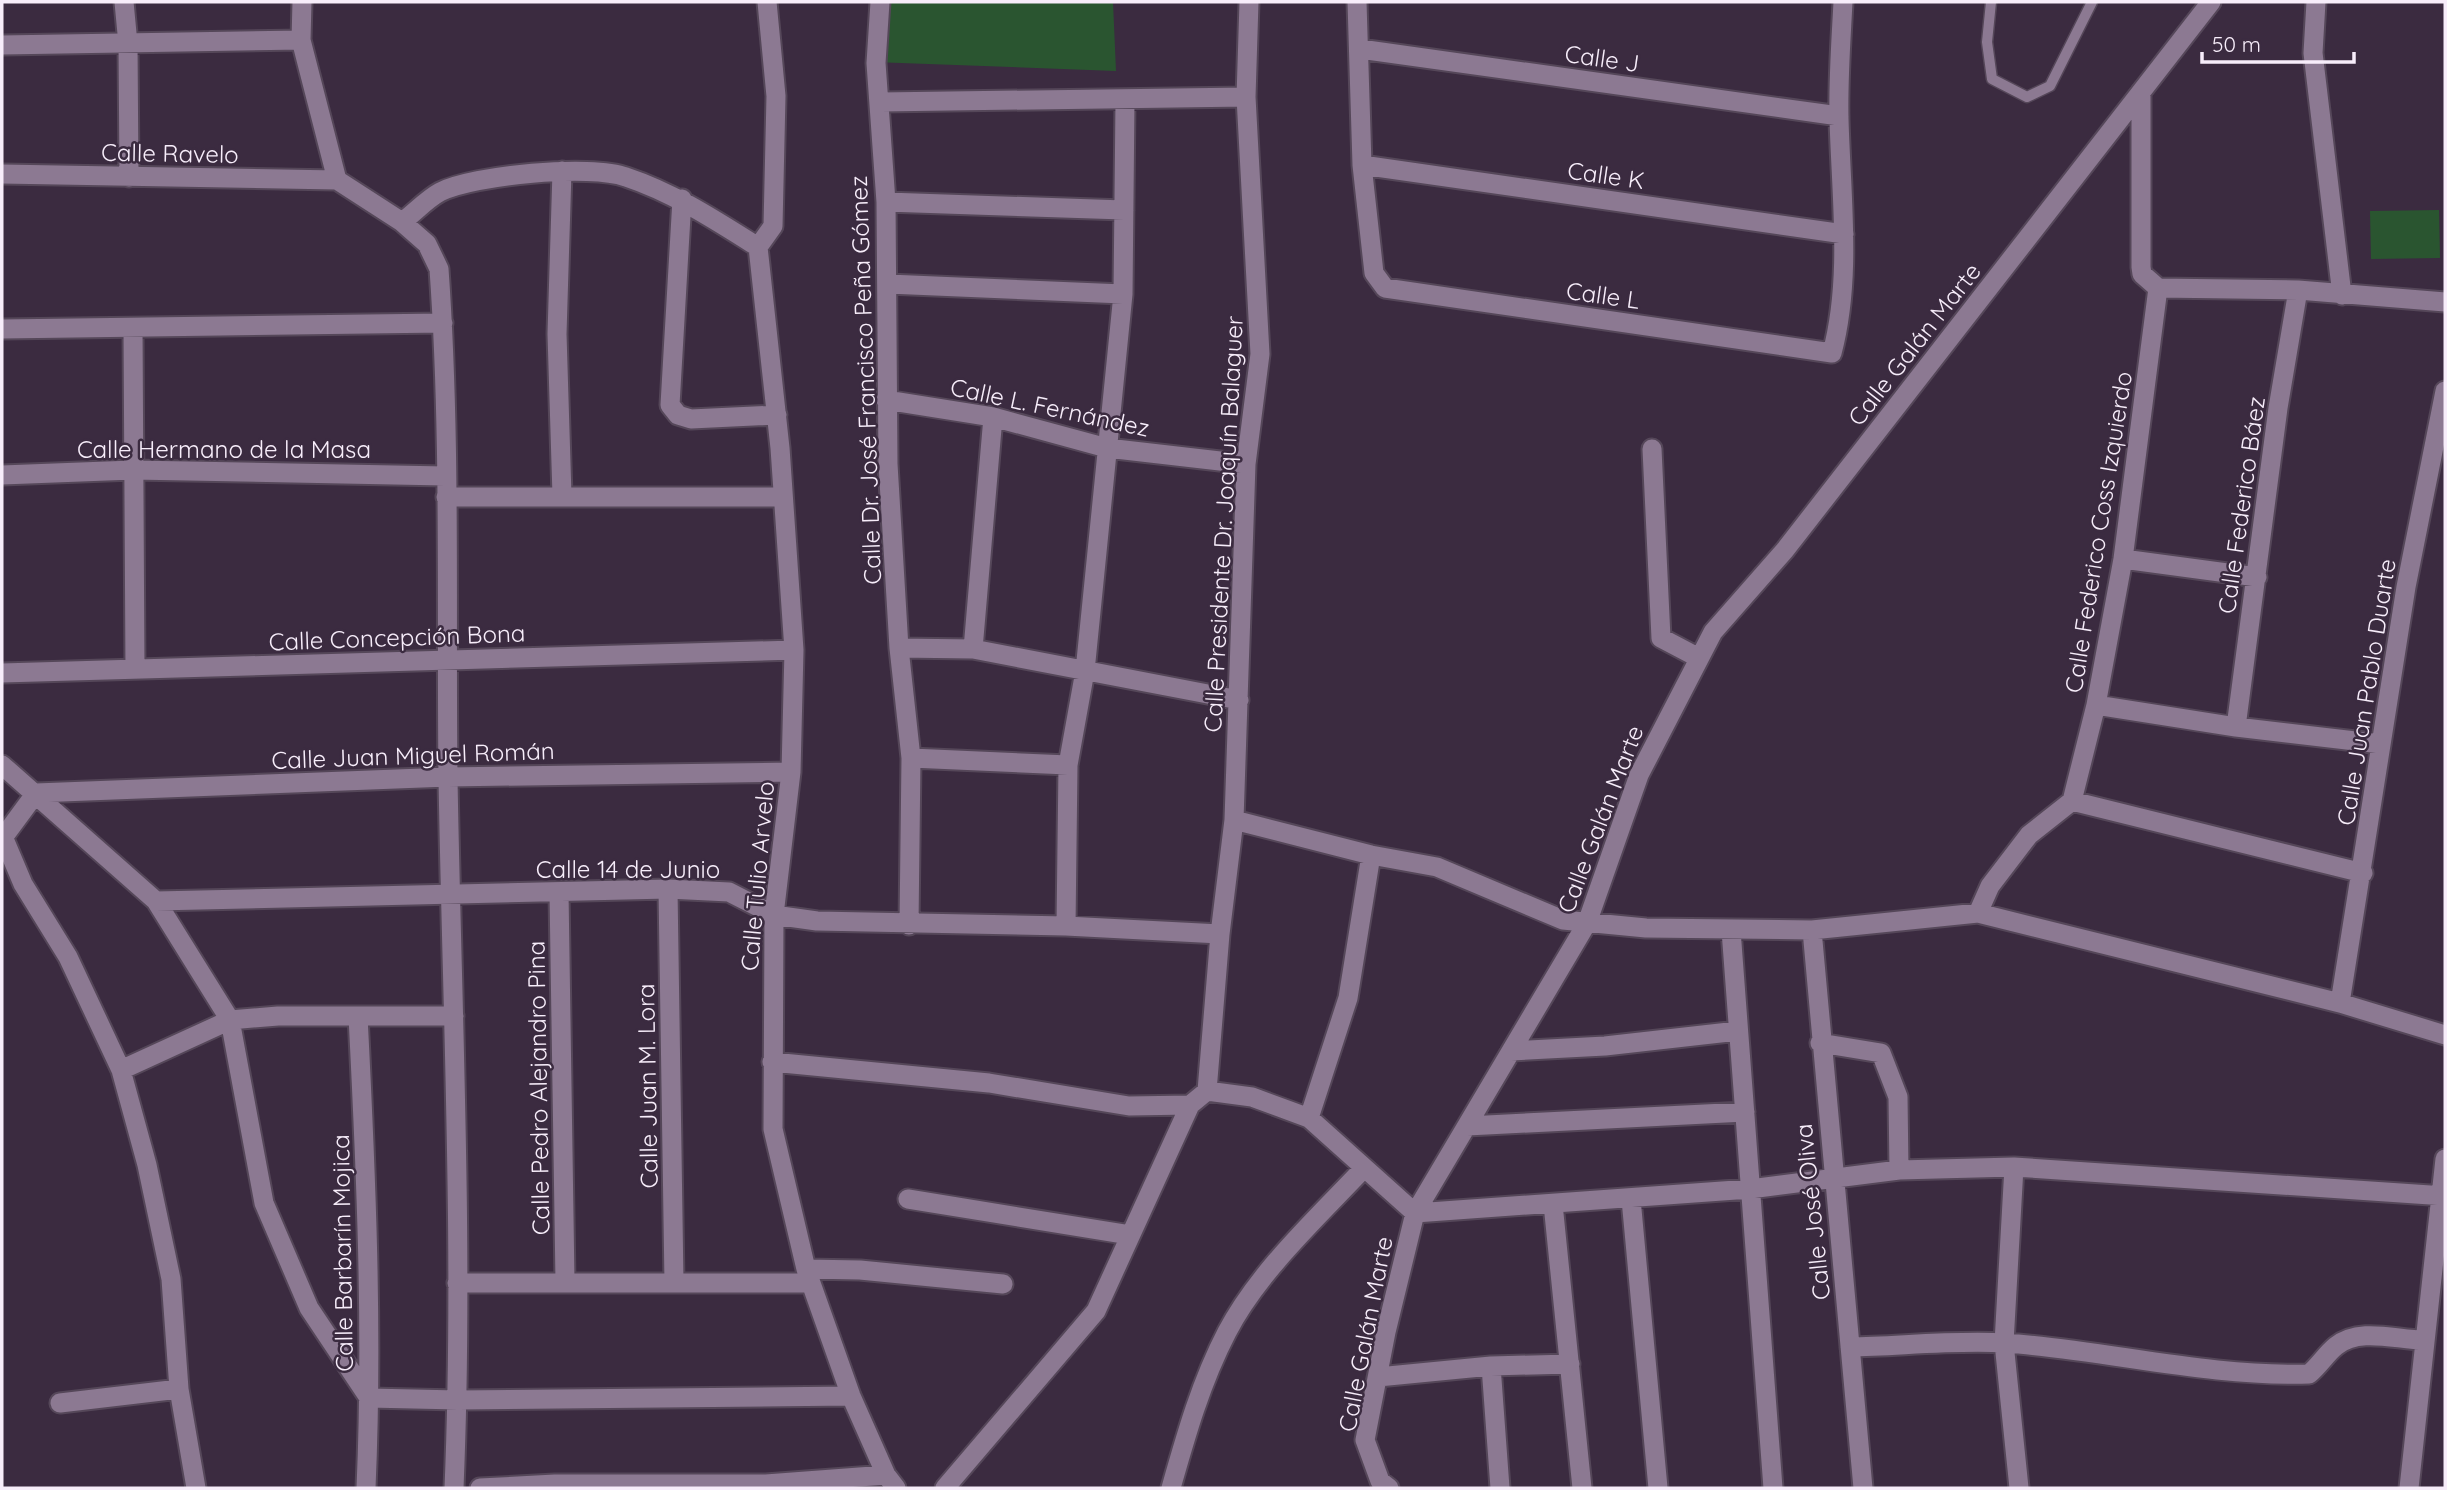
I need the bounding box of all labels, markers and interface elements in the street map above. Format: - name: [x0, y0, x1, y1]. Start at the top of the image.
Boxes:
- scale bar: [2202, 21, 2354, 65]
- text: 50 m: [2212, 31, 2261, 57]
- street label: Calle J: [1563, 38, 1641, 78]
- street label: Calle Ravelo: [101, 137, 239, 169]
- street label: Calle K: [1566, 155, 1646, 195]
- street label: Calle Dr. José Francisco Peña Gómez: [843, 175, 887, 585]
- street label: Calle Galán Marte: [1841, 257, 1987, 431]
- street label: Calle L: [1564, 275, 1642, 315]
- street label: Calle Presidente Dr. Joaquín Balaguer: [1197, 315, 1249, 733]
- street label: Calle Federico Coss Izquierdo: [2058, 369, 2138, 695]
- street label: Calle L. Fernández: [948, 371, 1152, 443]
- street label: Calle Federico Báez: [2211, 394, 2271, 616]
- street label: Calle Hermano de la Masa: [77, 434, 371, 464]
- street label: Calle Juan Pablo Duarte: [2330, 557, 2402, 827]
- street label: Calle Concepción Bona: [268, 618, 526, 656]
- street label: Calle Galán Marte: [1550, 721, 1650, 917]
- street label: Calle Juan Miguel Román: [271, 735, 555, 775]
- street label: Calle Tulio Arvelo: [734, 780, 780, 972]
- street label: Calle 14 de Junio: [536, 854, 720, 884]
- street label: Calle Pedro Alejandro Pina: [520, 941, 556, 1235]
- street label: Calle Juan M. Lora: [630, 983, 664, 1189]
- street label: Calle José Oliva: [1788, 1122, 1836, 1302]
- street label: Calle Barbarín Mojica: [325, 1134, 359, 1372]
- street label: Calle Galán Marte: [1331, 1234, 1399, 1434]

